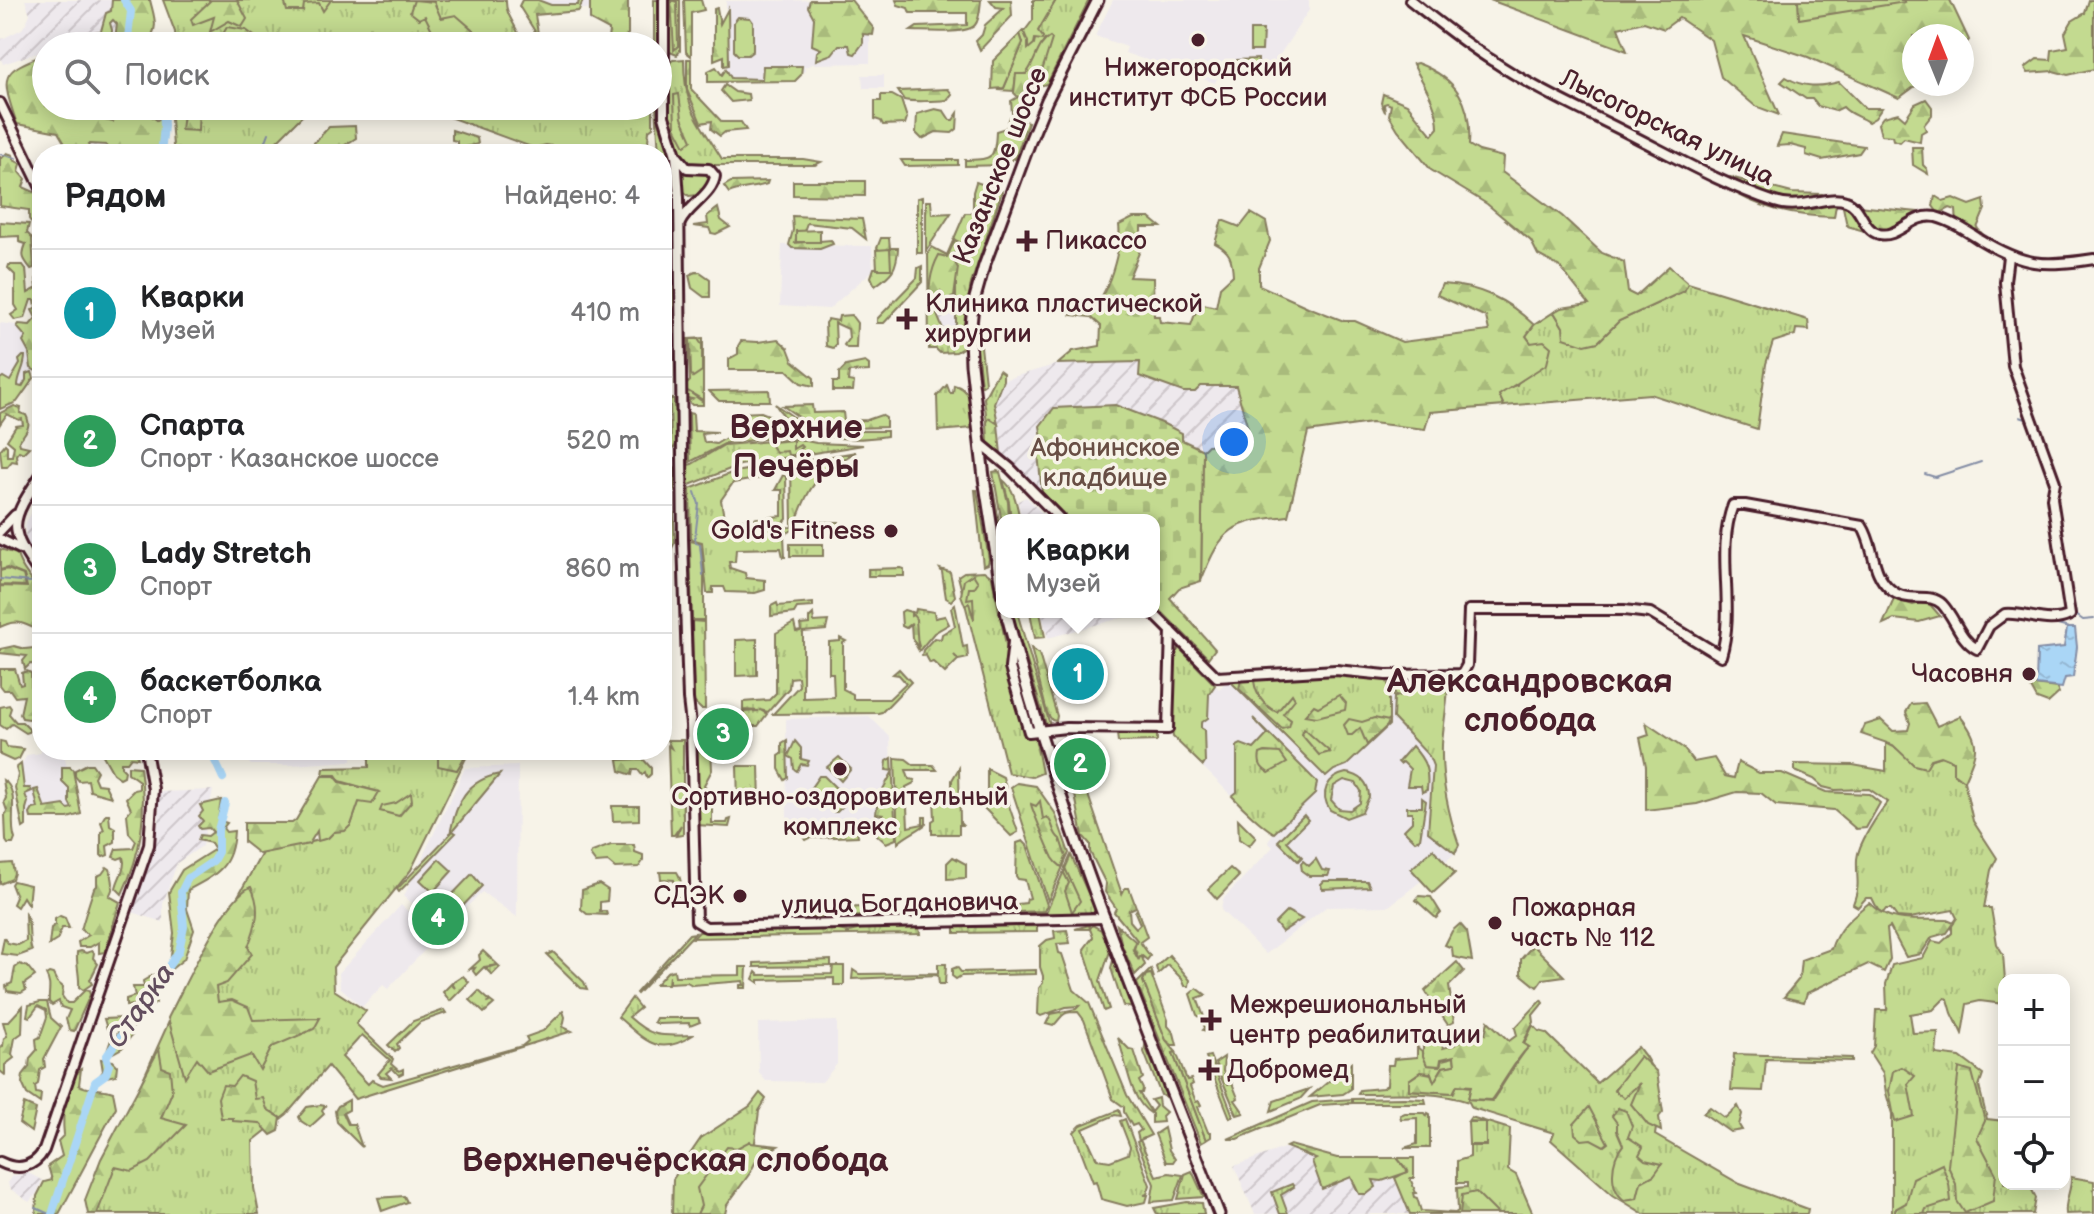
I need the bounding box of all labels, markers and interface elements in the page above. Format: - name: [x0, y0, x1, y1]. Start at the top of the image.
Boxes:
- north arrow: [1902, 24, 1974, 96]
- marker: Нижегородский институт ФСБ России: [1189, 31, 1207, 49]
- search box: [32, 32, 672, 120]
- place label: Нижегородский институт ФСБ России: [1068, 53, 1328, 114]
- icon: search: [60, 54, 104, 98]
- text: Поиск: [124, 58, 210, 94]
- street label: Лысогорская улица: [1554, 62, 1779, 193]
- street label: Казанское шоссе: [947, 63, 1055, 269]
- text: Рядом: [64, 176, 166, 217]
- text: Найдено: 4: [504, 181, 640, 212]
- place label: Пикассо: [1045, 226, 1147, 257]
- marker: Пикассо: [1016, 230, 1038, 252]
- text: Кварки: [140, 280, 245, 316]
- place label: Клиника пластической хирургии: [925, 289, 1203, 350]
- text: 1: [85, 298, 95, 329]
- text: 410 m: [570, 298, 640, 329]
- marker: Клиника пластической хирургии: [896, 308, 918, 330]
- text: Музей: [140, 316, 216, 347]
- district label: Верхние Печёры: [729, 407, 863, 487]
- text: Спарта: [140, 408, 244, 444]
- your location: [1214, 422, 1254, 462]
- text: 2: [82, 426, 98, 457]
- text: 520 m: [566, 426, 640, 457]
- park label: Афонинское кладбище: [1029, 433, 1180, 494]
- text: Спорт · Казанское шоссе: [140, 444, 439, 475]
- popup: [996, 514, 1160, 618]
- place label: Gold's Fitness: [711, 516, 875, 547]
- marker: Gold's Fitness: [882, 522, 900, 540]
- text: Кварки: [1026, 533, 1130, 569]
- text: Lady Stretch: [140, 536, 312, 572]
- text: 3: [82, 554, 98, 585]
- text: 860 m: [565, 554, 640, 585]
- text: Музей: [1026, 569, 1101, 600]
- text: Спорт: [140, 572, 212, 603]
- pin: 1: [1052, 644, 1104, 704]
- place label: Часовня: [1911, 659, 2013, 690]
- district label: Александровская слобода: [1386, 661, 1673, 741]
- text: баскетболка: [140, 664, 321, 700]
- marker: Часовня: [2020, 665, 2038, 683]
- text: 4: [82, 682, 98, 713]
- text: 1.4 km: [568, 682, 640, 713]
- text: Спорт: [140, 700, 212, 731]
- pin: 3: [697, 704, 749, 764]
- pin: 2: [1054, 734, 1106, 794]
- marker: Сортивно-оздоровительный комплекс: [831, 760, 849, 778]
- place label: Сортивно-оздоровительный комплекс: [671, 782, 1009, 843]
- place label: СДЭК: [654, 881, 724, 912]
- street label: улица Богдановича: [781, 886, 1019, 922]
- marker: СДЭК: [731, 887, 749, 905]
- pin: 4: [412, 889, 464, 949]
- place label: Пожарная часть № 112: [1511, 893, 1656, 954]
- marker: Пожарная часть № 112: [1486, 914, 1504, 932]
- water label: Старка: [100, 957, 182, 1055]
- map controls: [1998, 974, 2070, 1190]
- button: +: [1998, 974, 2070, 1046]
- place label: Межрешиональный центр реабилитации: [1229, 990, 1481, 1051]
- marker: Межрешиональный центр реабилитации: [1200, 1009, 1222, 1031]
- button: −: [1998, 1046, 2070, 1118]
- place label: Добромед: [1227, 1055, 1349, 1086]
- marker: Добромед: [1198, 1059, 1220, 1081]
- button: locate: [1998, 1118, 2070, 1190]
- district label: Верхнепечёрская слобода: [462, 1140, 888, 1181]

